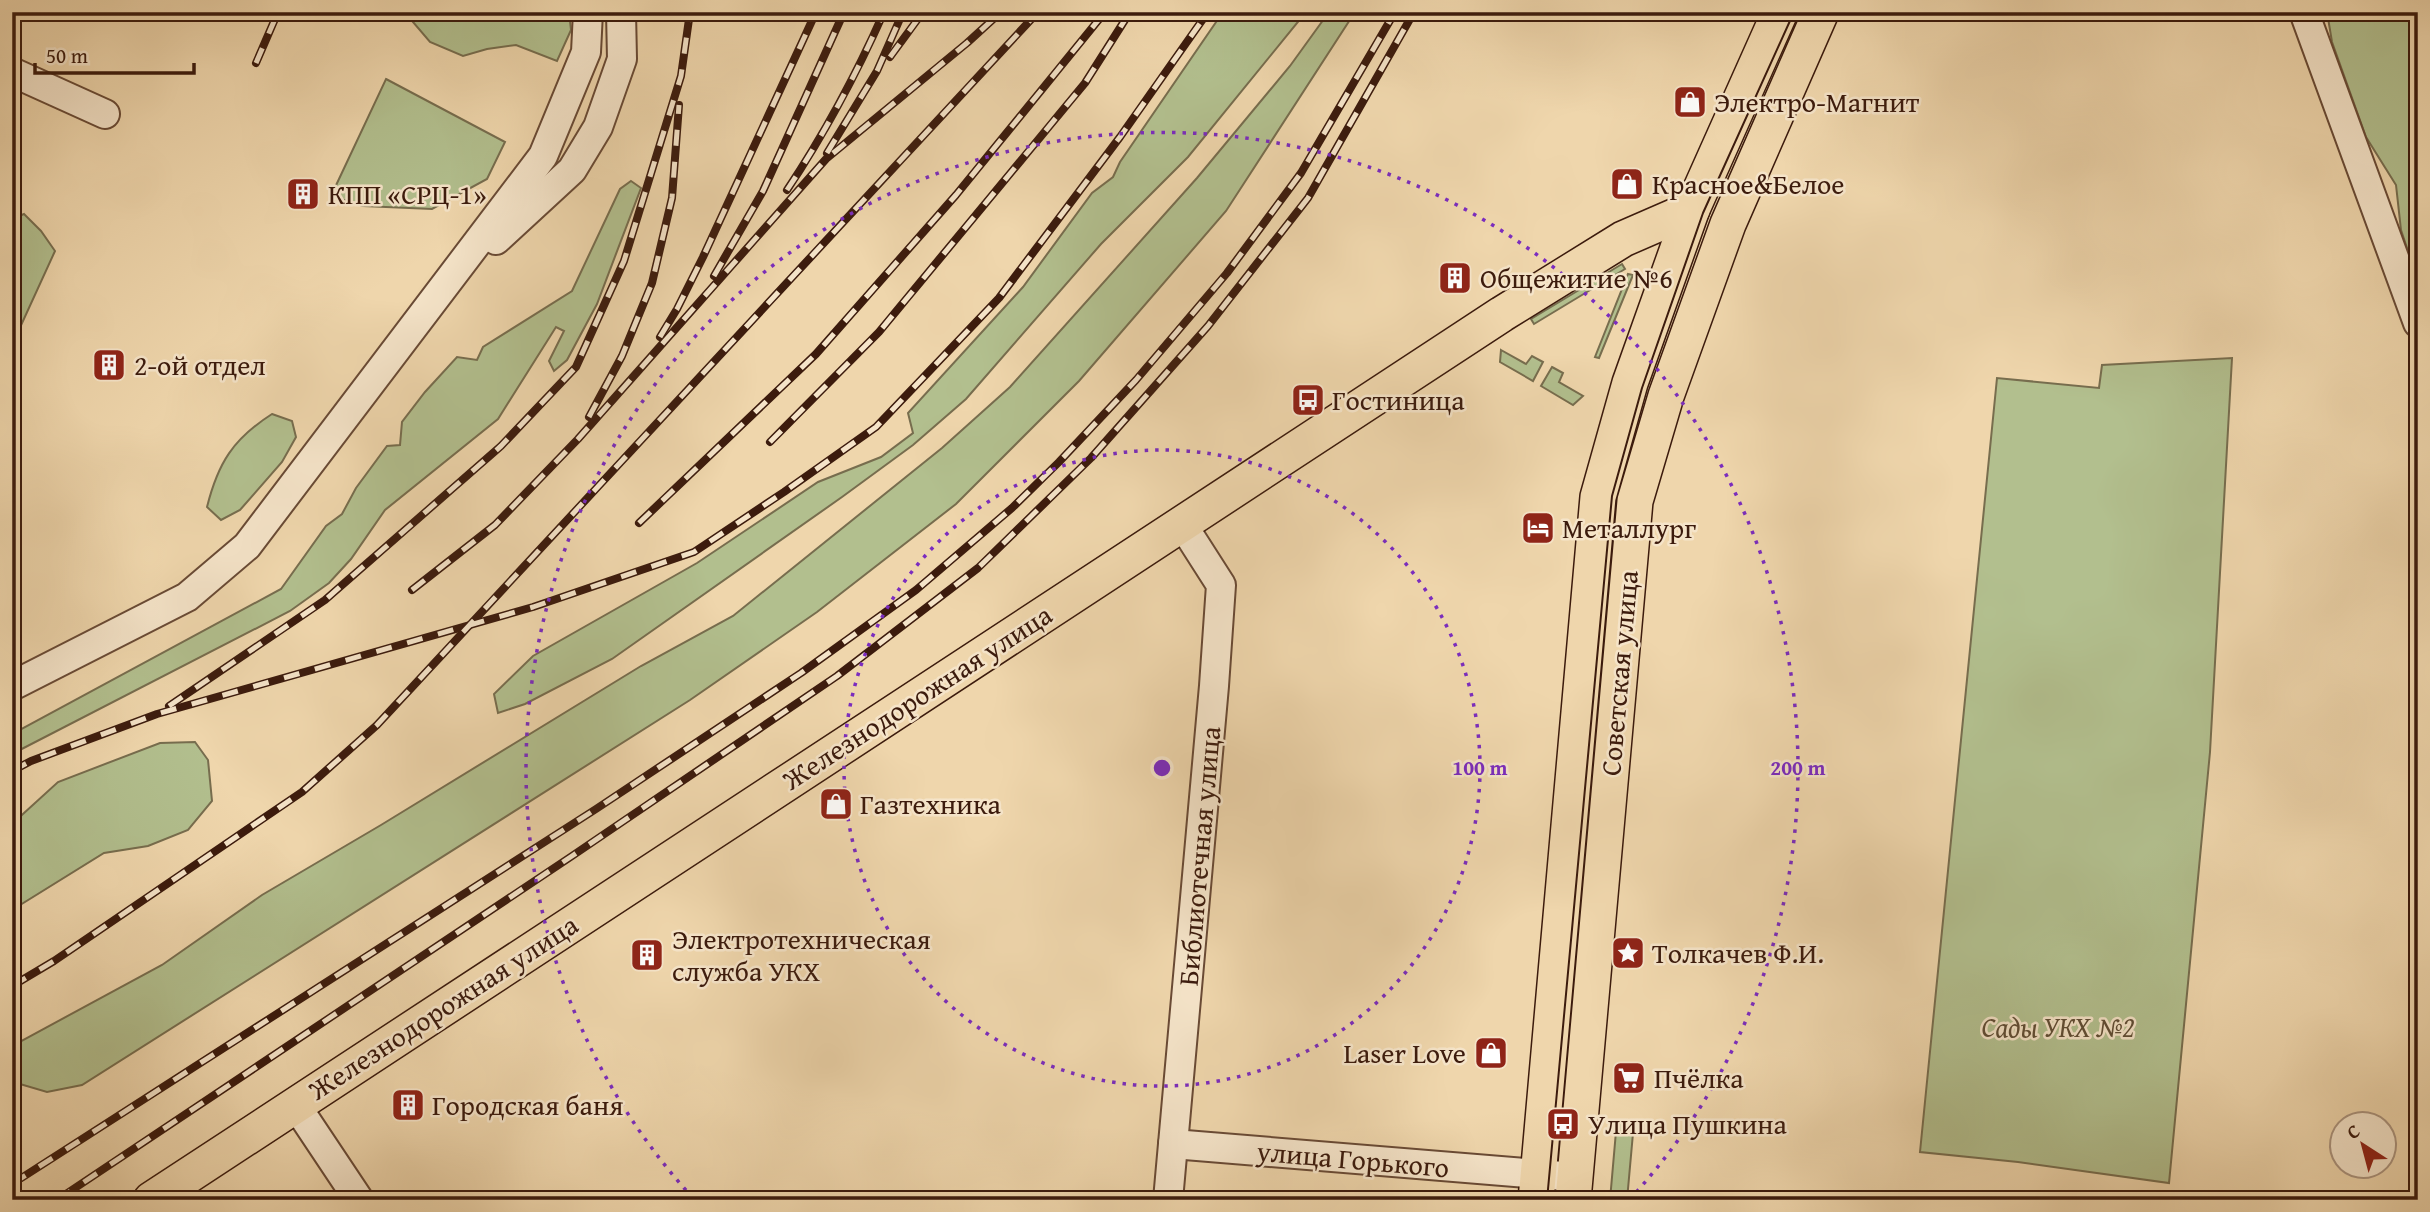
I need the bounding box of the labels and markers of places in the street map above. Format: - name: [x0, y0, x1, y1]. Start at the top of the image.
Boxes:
- place label: Электро-Магнит: [1714, 81, 1920, 122]
- shop icon: Электро-Магнит: [1671, 83, 1709, 121]
- place label: Красное&Белое: [1652, 163, 1845, 204]
- shop icon: Красное&Белое: [1608, 165, 1646, 203]
- place label: КПП «СРЦ-1»: [328, 173, 487, 214]
- building icon: КПП «СРЦ-1»: [284, 175, 322, 213]
- place label: Общежитие №6: [1480, 257, 1673, 298]
- building icon: Общежитие №6: [1436, 259, 1474, 297]
- place label: 2-ой отдел: [134, 344, 266, 385]
- building icon: 2-ой отдел: [90, 346, 128, 384]
- place label: Гостиница: [1332, 379, 1465, 420]
- bus stop icon: Гостиница: [1289, 381, 1327, 419]
- place label: Металлург: [1562, 507, 1696, 548]
- hotel icon: Металлург: [1519, 509, 1557, 547]
- centre of rings: [1150, 756, 1174, 780]
- place label: Газтехника: [860, 783, 1002, 824]
- shop icon: Газтехника: [817, 785, 855, 823]
- place label: Электротехническая служба УКХ: [672, 918, 931, 991]
- place label: Толкачев Ф.И.: [1652, 932, 1824, 973]
- place icon: Толкачев Ф.И.: [1609, 934, 1647, 972]
- building icon: Электротехническая служба УКХ: [628, 936, 666, 974]
- place label: Laser Love: [1343, 1032, 1466, 1073]
- shop icon: Laser Love: [1472, 1034, 1510, 1072]
- place label: Пчёлка: [1654, 1057, 1744, 1098]
- supermarket icon: Пчёлка: [1610, 1059, 1648, 1097]
- place label: Городская баня: [432, 1084, 623, 1125]
- building icon: Городская баня: [389, 1086, 427, 1124]
- place label: Улица Пушкина: [1588, 1103, 1788, 1144]
- bus stop icon: Улица Пушкина: [1544, 1105, 1582, 1143]

